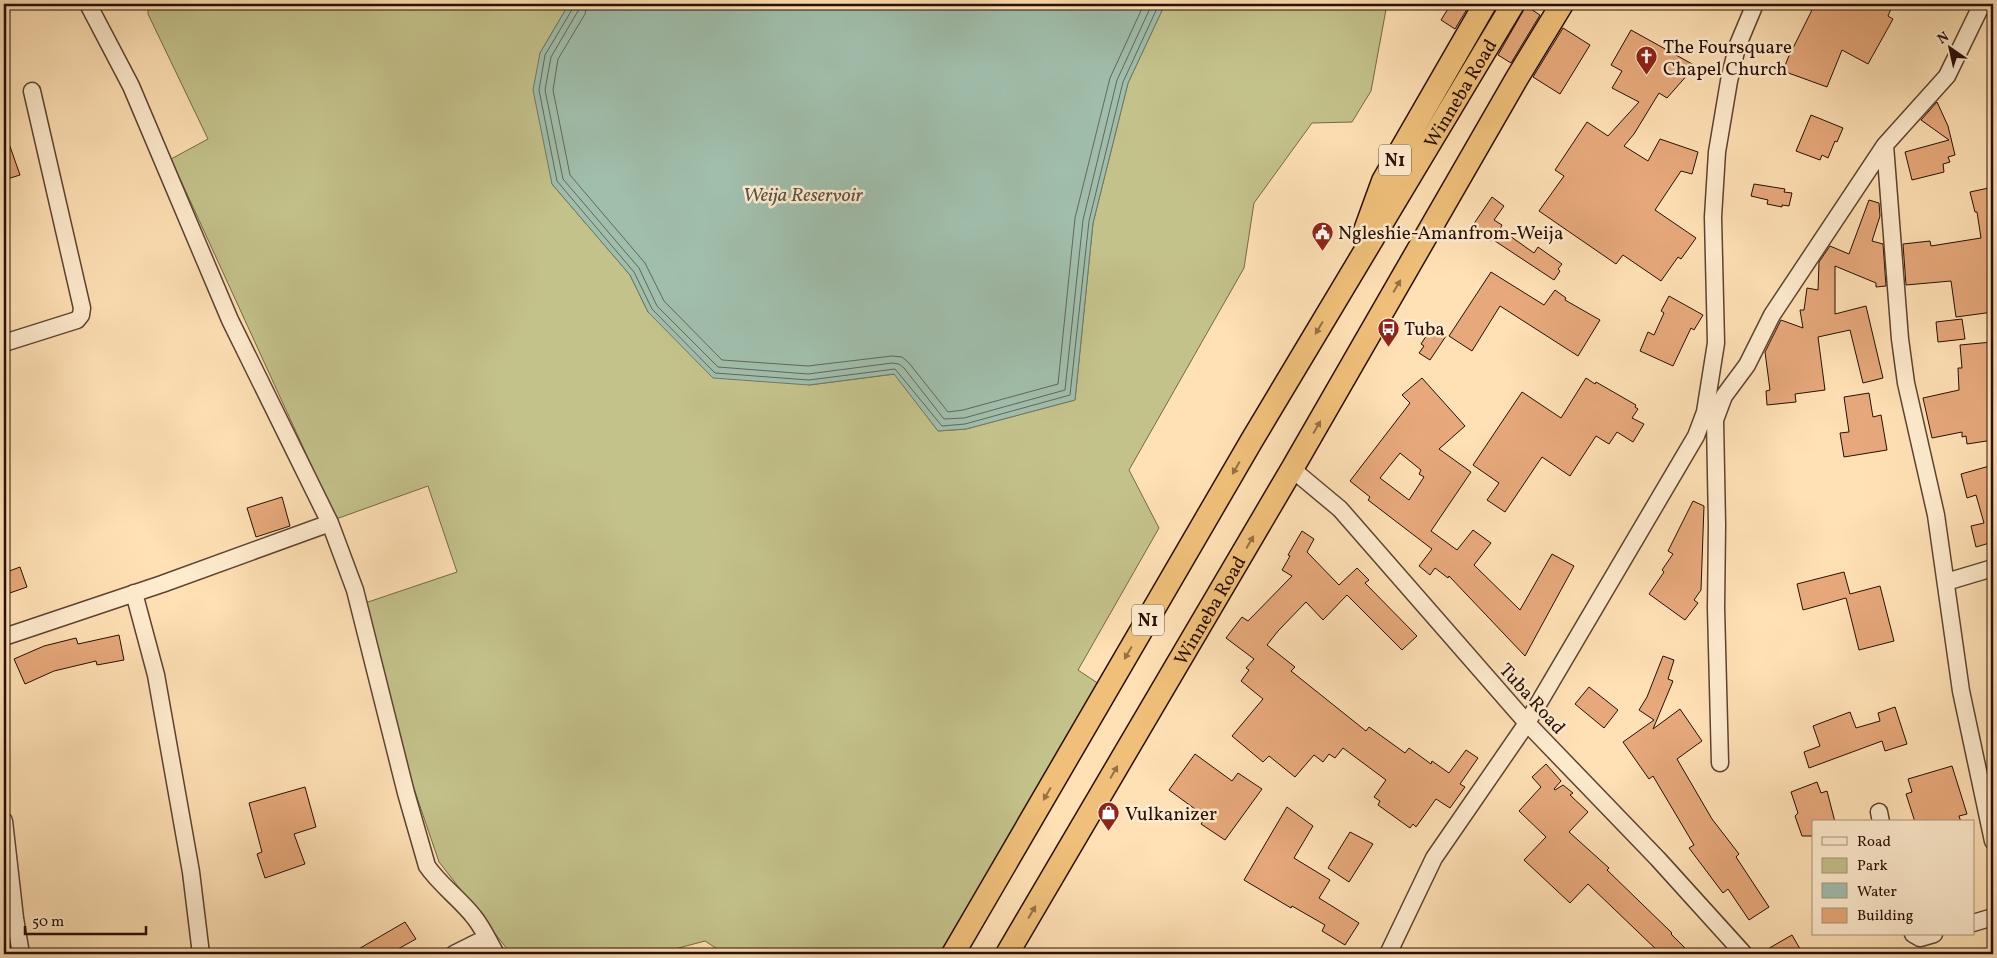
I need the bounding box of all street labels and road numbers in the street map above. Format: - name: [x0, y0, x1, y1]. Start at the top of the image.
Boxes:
- street label: Winneba Road: [1419, 35, 1504, 153]
- road number: N1: [1379, 144, 1411, 176]
- street label: Winneba Road: [1169, 552, 1253, 670]
- road number: N1: [1132, 604, 1164, 636]
- street label: Tuba Road: [1493, 658, 1570, 741]

